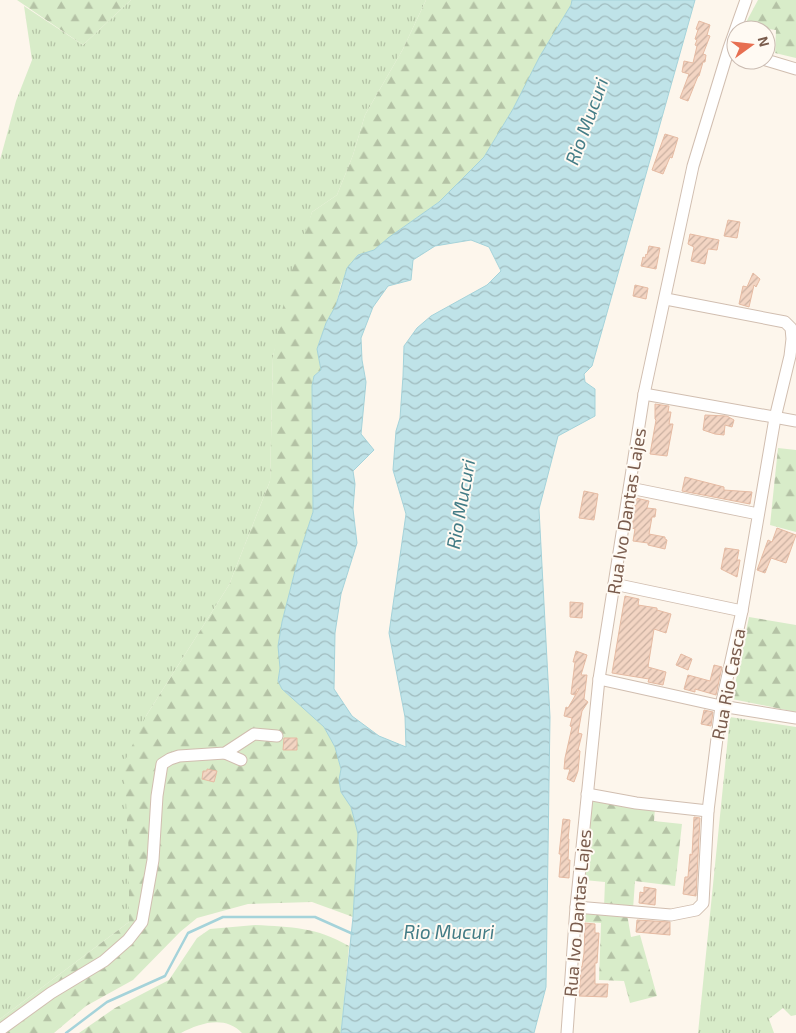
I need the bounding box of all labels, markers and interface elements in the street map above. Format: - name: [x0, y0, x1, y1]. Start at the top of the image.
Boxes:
- north arrow: [726, 20, 776, 70]
- text: N: [755, 34, 774, 49]
- water label: Rio Mucuri: [560, 74, 612, 168]
- street label: Rua Ivo Dantas Lajes: [602, 426, 650, 596]
- water label: Rio Mucuri: [441, 457, 479, 551]
- street label: Rua Rio Casca: [706, 626, 750, 742]
- street label: Rua Ivo Dantas Lajes: [559, 828, 595, 998]
- water label: Rio Mucuri: [404, 920, 495, 943]

